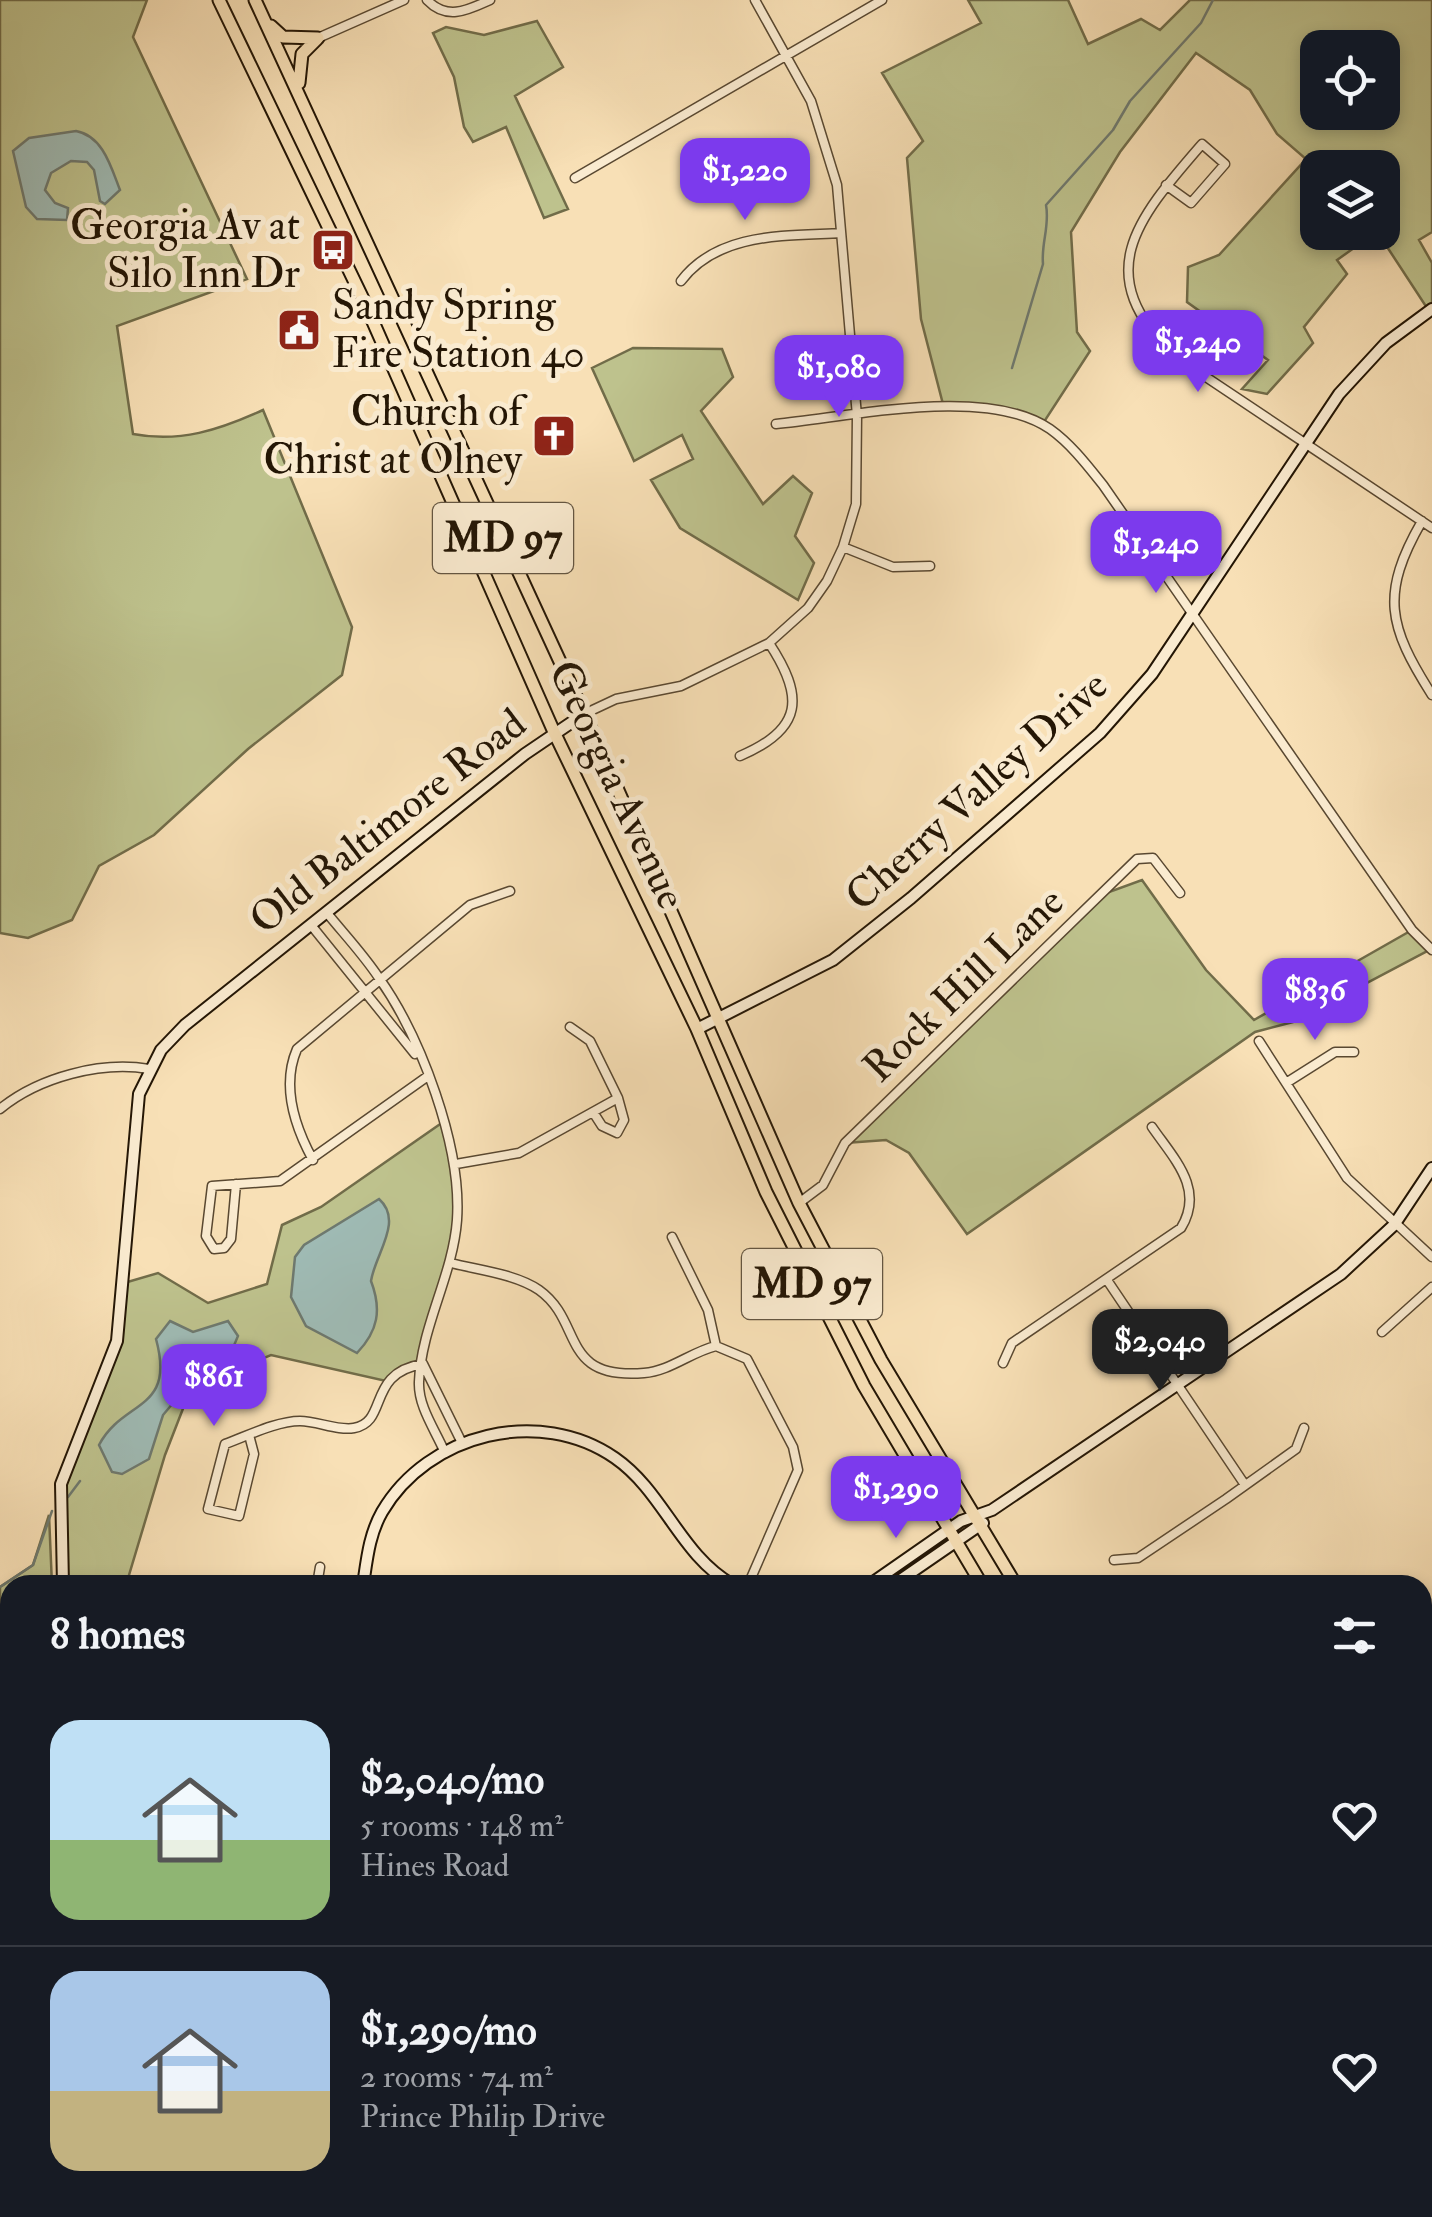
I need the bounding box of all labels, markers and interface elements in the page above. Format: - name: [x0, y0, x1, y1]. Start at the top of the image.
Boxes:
- map controls: [1300, 30, 1400, 250]
- button: locate: [1300, 30, 1400, 130]
- pin: $1,220: [664, 138, 826, 223]
- text: $1,220: [702, 150, 788, 190]
- button: layers: [1300, 150, 1400, 250]
- place label: Georgia Av at Silo Inn Dr: [70, 200, 300, 300]
- bus stop icon: Georgia Av at Silo Inn Dr: [310, 227, 356, 273]
- place label: Sandy Spring Fire Station 40: [332, 280, 585, 380]
- public building icon: Sandy Spring Fire Station 40: [276, 307, 322, 353]
- pin: $1,240: [1117, 310, 1279, 395]
- text: $1,240: [1154, 322, 1242, 362]
- pin: $1,080: [758, 335, 920, 420]
- text: $1,080: [797, 347, 881, 387]
- place label: Church of Christ at Olney: [263, 386, 528, 486]
- church icon: Church of Christ at Olney: [531, 413, 577, 459]
- road number: MD 97: [433, 503, 573, 573]
- pin: $1,240: [1075, 511, 1237, 596]
- text: $1,240: [1112, 523, 1200, 563]
- street label: Georgia Avenue: [537, 653, 697, 917]
- street label: Cherry Valley Drive: [835, 660, 1119, 922]
- street label: Old Baltimore Road: [239, 698, 537, 946]
- street label: Rock Hill Lane: [853, 876, 1075, 1094]
- pin: $836: [1256, 958, 1374, 1043]
- text: $836: [1284, 970, 1346, 1010]
- road number: MD 97: [742, 1249, 882, 1319]
- pin: $2,040: [1079, 1309, 1241, 1394]
- text: $2,040: [1114, 1321, 1206, 1361]
- pin: $861: [155, 1344, 273, 1429]
- text: $861: [184, 1356, 244, 1396]
- pin: $1,290: [815, 1456, 977, 1541]
- text: $1,290: [853, 1468, 939, 1508]
- icon: filters: [1327, 1608, 1382, 1663]
- text: 8 homes: [50, 1609, 185, 1661]
- text: $2,040/mo: [360, 1754, 544, 1806]
- icon: home: [130, 1760, 250, 1880]
- icon: heart: [1327, 1793, 1382, 1848]
- text: 5 rooms · 148 m²: [360, 1806, 563, 1846]
- text: Hines Road: [360, 1846, 509, 1886]
- text: $1,290/mo: [360, 2005, 537, 2057]
- icon: home: [130, 2011, 250, 2131]
- icon: heart: [1327, 2044, 1382, 2099]
- text: 2 rooms · 74 m²: [360, 2057, 553, 2097]
- text: Prince Philip Drive: [360, 2097, 605, 2137]

